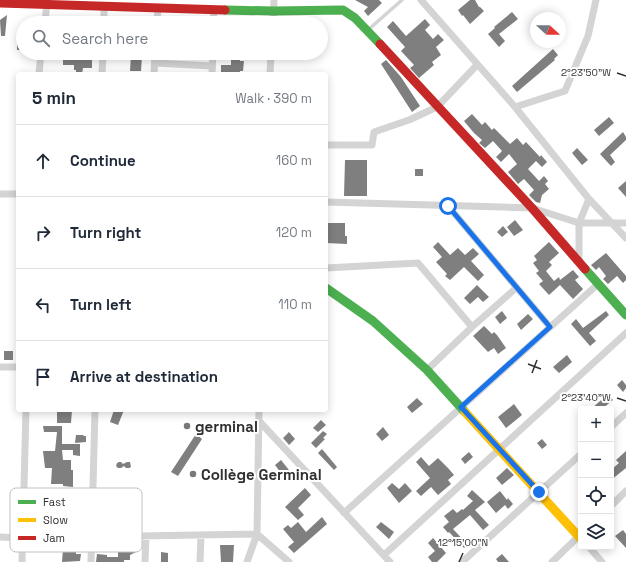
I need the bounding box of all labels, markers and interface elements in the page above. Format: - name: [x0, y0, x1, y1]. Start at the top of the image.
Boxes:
- north arrow: [530, 12, 566, 48]
- search box: [16, 16, 328, 60]
- icon: search: [30, 27, 52, 49]
- text: Search here: [62, 29, 148, 48]
- text: 2°23'50"W: [561, 66, 611, 79]
- text: 5 min: [32, 87, 76, 109]
- text: Walk · 390 m: [235, 90, 312, 107]
- icon: ahead: [32, 150, 54, 172]
- text: Continue: [70, 151, 136, 170]
- text: 160 m: [276, 152, 312, 169]
- route start: [439, 197, 457, 215]
- icon: right: [32, 222, 54, 244]
- text: Turn right: [70, 223, 141, 242]
- text: 120 m: [276, 224, 312, 241]
- icon: left: [32, 294, 54, 316]
- text: Turn left: [70, 295, 132, 314]
- text: 110 m: [278, 296, 312, 313]
- icon: arrive: [32, 366, 54, 388]
- text: Arrive at destination: [70, 367, 218, 386]
- text: 2°23'40"W: [561, 391, 611, 404]
- map controls: [578, 406, 614, 550]
- button: +: [578, 406, 614, 442]
- place label: germinal: [195, 417, 258, 436]
- marker: germinal: [182, 421, 192, 431]
- button: −: [578, 442, 614, 478]
- place label: Collège Germinal: [201, 465, 322, 484]
- marker: Collège Germinal: [188, 469, 198, 479]
- button: locate: [578, 478, 614, 514]
- route end: [530, 483, 548, 501]
- legend: [10, 488, 142, 552]
- text: Fast: [43, 495, 66, 509]
- text: Slow: [43, 513, 68, 527]
- button: layers: [578, 514, 614, 550]
- text: Jam: [43, 531, 65, 545]
- text: 12°15'00"N: [438, 536, 488, 549]

